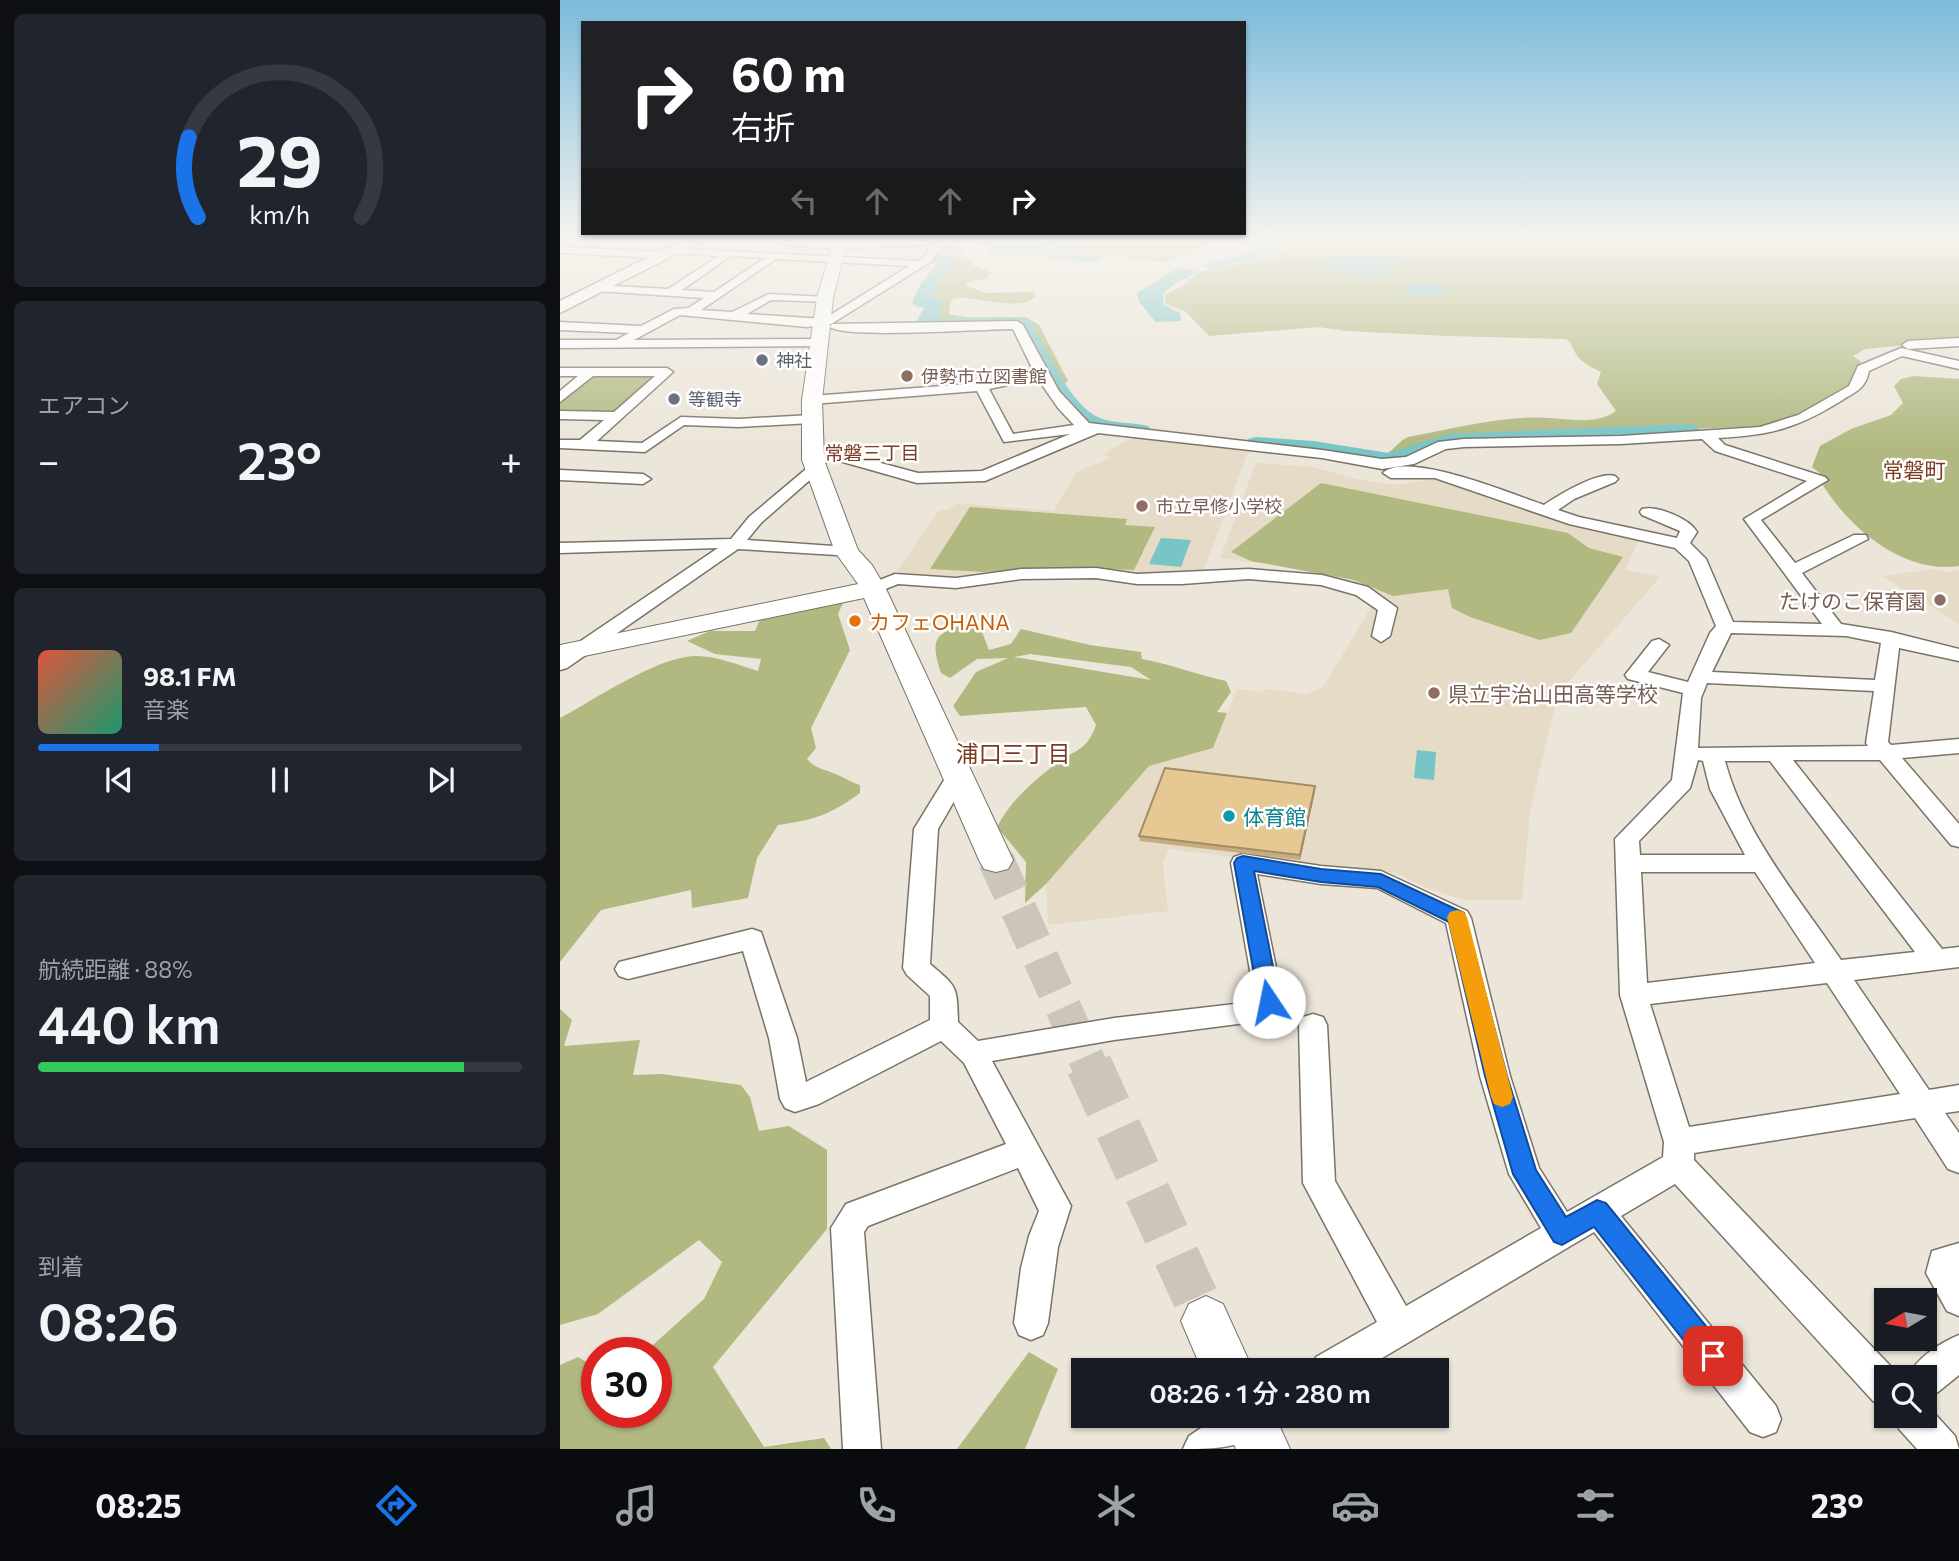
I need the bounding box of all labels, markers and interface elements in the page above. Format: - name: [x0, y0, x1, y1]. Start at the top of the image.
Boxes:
- text: 60 m: [731, 42, 846, 102]
- icon: right: [616, 49, 707, 140]
- text: 右折: [731, 106, 795, 146]
- text: 29: [237, 113, 323, 202]
- icon: left: [785, 182, 823, 220]
- icon: ahead: [858, 182, 896, 220]
- icon: ahead: [931, 182, 969, 220]
- icon: right: [1004, 182, 1042, 220]
- text: km/h: [250, 198, 310, 228]
- place label: 神社: [776, 349, 812, 371]
- marker: 神社: [754, 352, 770, 368]
- place label: 伊勢市立図書館: [921, 365, 1047, 387]
- marker: 伊勢市立図書館: [899, 368, 915, 384]
- place label: 等観寺: [688, 388, 742, 410]
- text: エアコン: [38, 391, 130, 419]
- marker: 等観寺: [666, 391, 682, 407]
- text: 23°: [237, 427, 322, 491]
- text: −: [38, 436, 60, 483]
- text: +: [500, 436, 522, 483]
- district label: 常磐三丁目: [824, 441, 920, 464]
- district label: 常磐町: [1883, 457, 1946, 482]
- place label: 市立早修小学校: [1156, 495, 1282, 517]
- marker: 市立早修小学校: [1134, 498, 1150, 514]
- place label: たけのこ保育園: [1779, 588, 1926, 613]
- marker: たけのこ保育園: [1932, 592, 1948, 608]
- place label: カフェOHANA: [869, 609, 1010, 634]
- marker: カフェOHANA: [847, 613, 863, 629]
- text: 98.1 FM: [143, 660, 237, 691]
- place label: 県立宇治山田高等学校: [1448, 681, 1658, 706]
- marker: 県立宇治山田高等学校: [1426, 685, 1442, 701]
- text: 音楽: [143, 695, 189, 723]
- district label: 浦口三丁目: [956, 739, 1071, 767]
- icon: previous: [100, 761, 138, 799]
- icon: pause: [261, 761, 299, 799]
- icon: next: [422, 761, 460, 799]
- place label: 体育館: [1243, 804, 1306, 829]
- marker: 体育館: [1221, 808, 1237, 824]
- text: 航続距離 · 88%: [38, 955, 192, 983]
- position arrow: [1232, 965, 1306, 1039]
- text: 440 km: [38, 991, 220, 1055]
- text: 到着: [38, 1252, 84, 1280]
- text: 08:26: [38, 1288, 179, 1352]
- north arrow: [1874, 1288, 1937, 1351]
- map controls: [1874, 1288, 1937, 1428]
- pin: [1683, 1326, 1743, 1386]
- speed limit sign: 30: [581, 1337, 672, 1428]
- icon: arrive: [1694, 1337, 1732, 1375]
- button: search: [1874, 1365, 1937, 1428]
- text: 08:26 · 1 分 · 280 m: [1149, 1377, 1371, 1408]
- icon: directions: [372, 1481, 421, 1530]
- icon: music: [612, 1481, 661, 1530]
- icon: phone: [852, 1481, 901, 1530]
- icon: climate: [1092, 1481, 1141, 1530]
- icon: car: [1331, 1481, 1380, 1530]
- icon: filters: [1571, 1481, 1620, 1530]
- text: 08:25: [95, 1485, 182, 1525]
- text: 23°: [1811, 1485, 1864, 1525]

